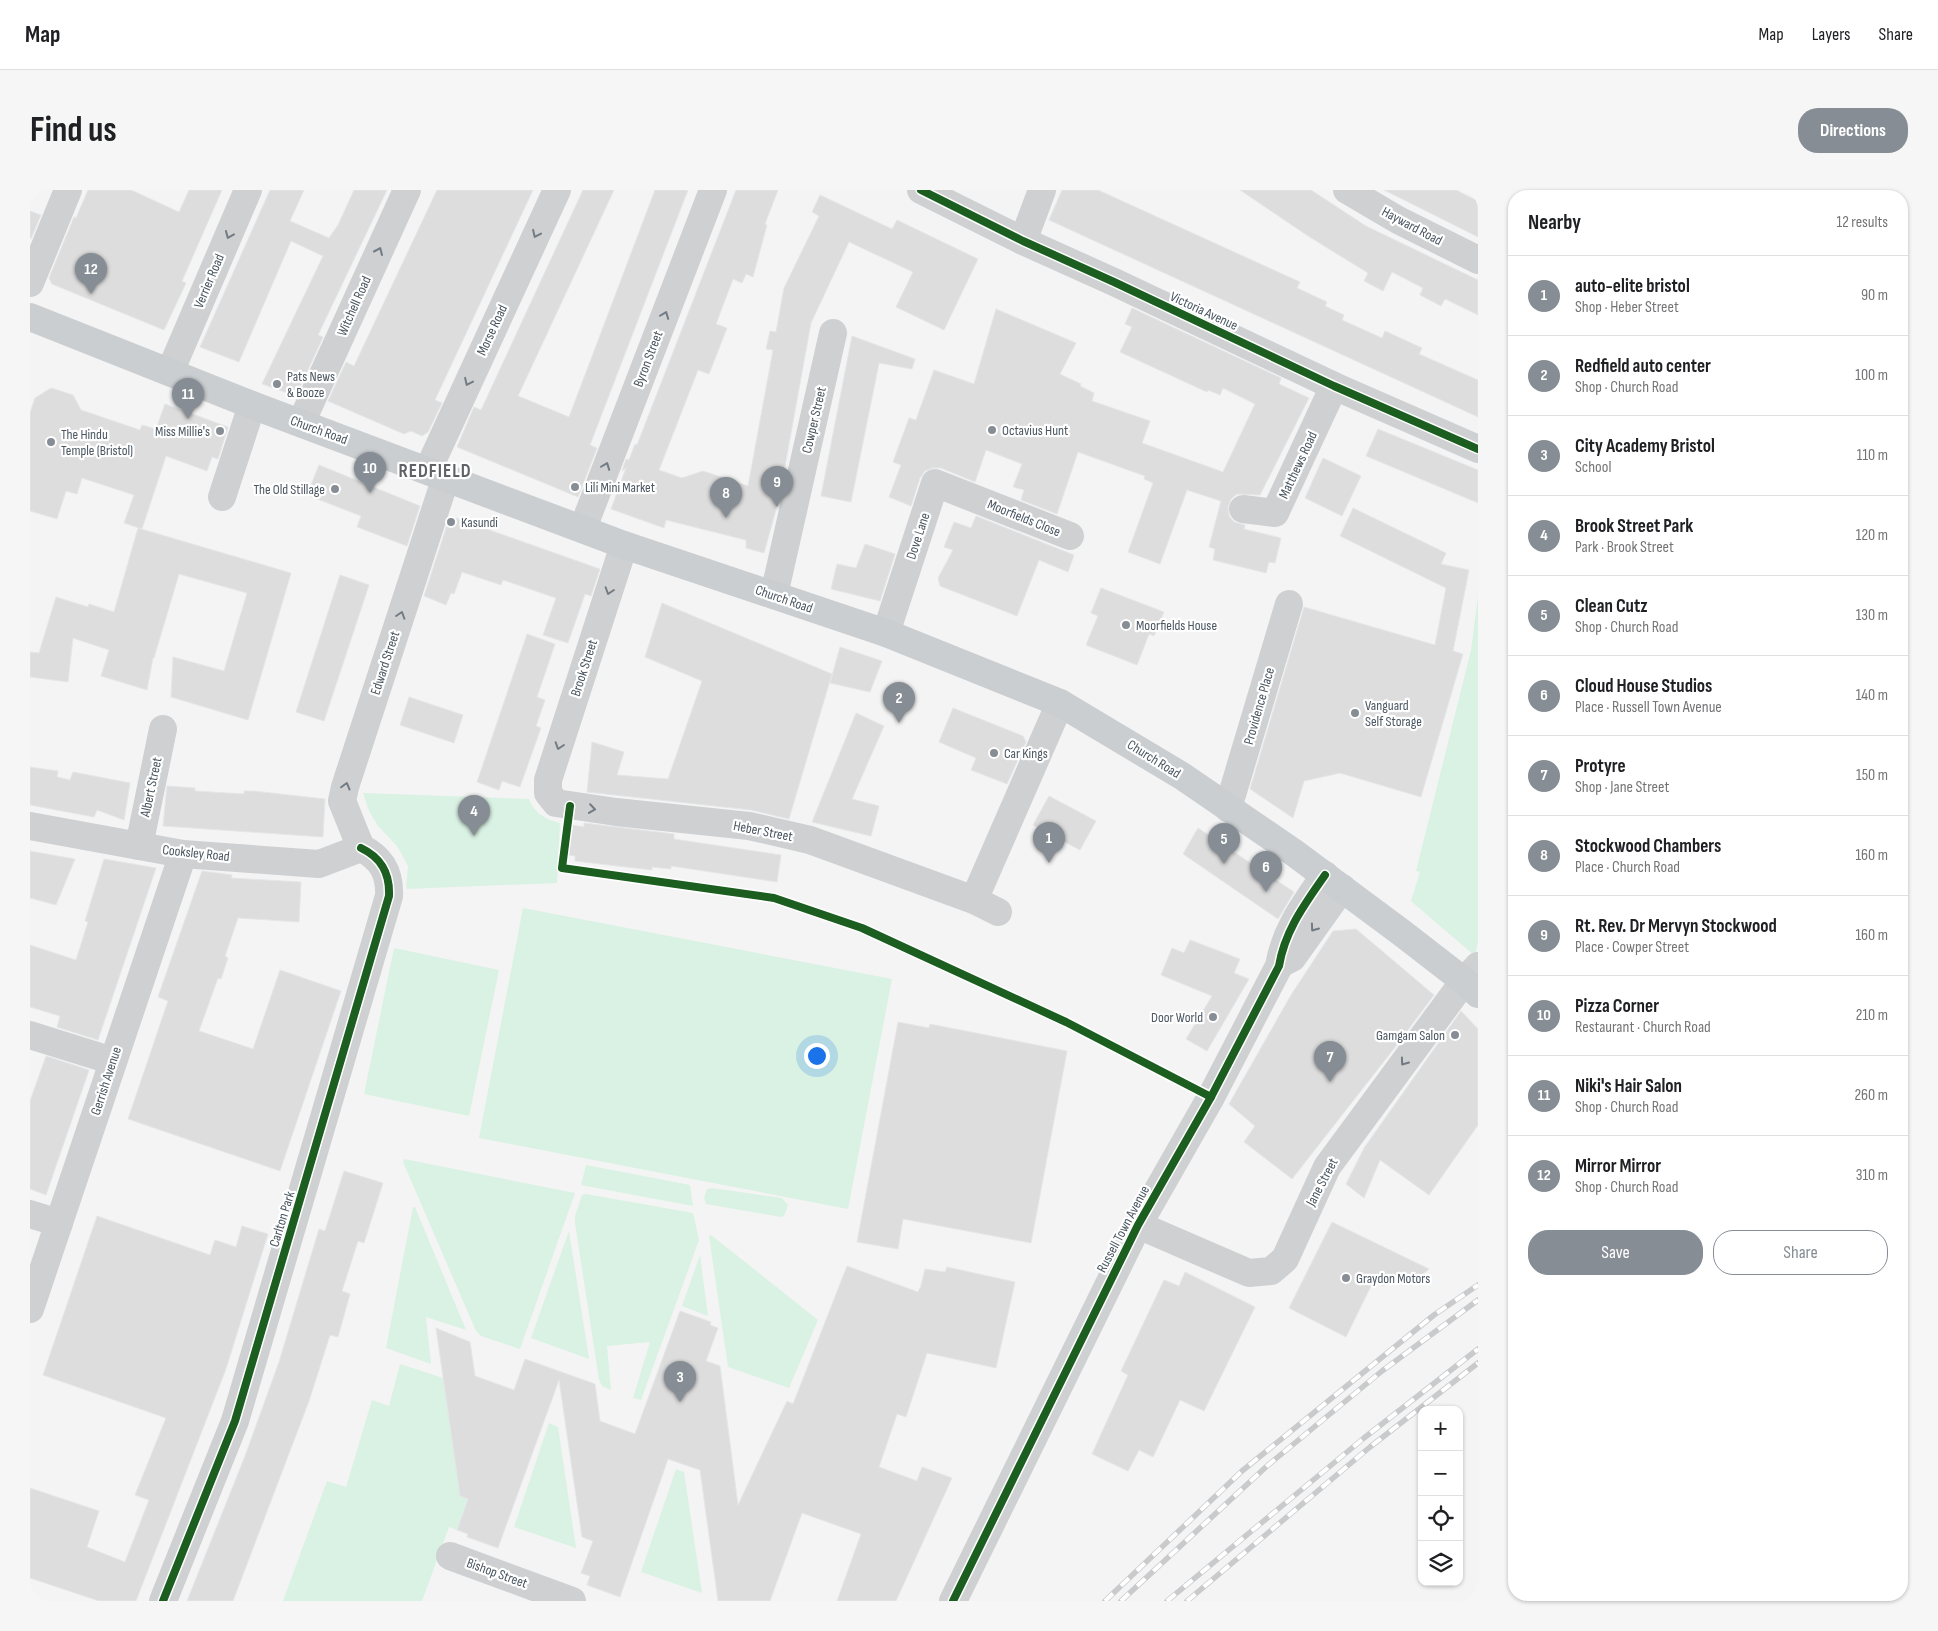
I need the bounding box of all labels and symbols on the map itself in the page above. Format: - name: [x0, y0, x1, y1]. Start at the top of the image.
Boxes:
- street label: Hayward Road: [1379, 203, 1445, 249]
- one-way arrow: [532, 229, 543, 238]
- one-way arrow: [225, 230, 235, 239]
- one-way arrow: [373, 247, 384, 256]
- street label: Verrier Road: [190, 251, 228, 311]
- pin: 12: [75, 253, 107, 294]
- street label: Witchell Road: [333, 273, 375, 339]
- street label: Victoria Avenue: [1167, 288, 1241, 334]
- street label: Morse Road: [473, 302, 511, 358]
- one-way arrow: [659, 311, 669, 319]
- street label: Byron Street: [630, 328, 666, 390]
- place label: Pats News & Booze: [287, 368, 335, 401]
- one-way arrow: [464, 377, 475, 386]
- pin: 11: [172, 378, 204, 419]
- marker: Pats News & Booze: [271, 378, 283, 390]
- street label: Cowper Street: [798, 385, 830, 455]
- street label: Church Road: [288, 412, 350, 448]
- place label: Octavius Hunt: [1002, 422, 1068, 439]
- place label: Miss Millie's: [155, 423, 210, 440]
- marker: Octavius Hunt: [986, 424, 998, 436]
- marker: Miss Millie's: [214, 425, 226, 437]
- place label: The Hindu Temple (Bristol): [61, 426, 133, 459]
- street label: Matthews Road: [1275, 429, 1321, 501]
- marker: The Hindu Temple (Bristol): [45, 436, 57, 448]
- pin: 10: [354, 452, 386, 493]
- district label: REDFIELD: [398, 460, 472, 483]
- one-way arrow: [600, 462, 611, 471]
- pin: 9: [761, 466, 793, 507]
- pin: 8: [710, 477, 742, 518]
- place label: Lili Mini Market: [585, 479, 655, 496]
- place label: The Old Stillage: [253, 481, 325, 498]
- marker: Lili Mini Market: [569, 481, 581, 493]
- marker: The Old Stillage: [329, 483, 341, 495]
- street label: Moorfields Close: [985, 496, 1063, 540]
- street label: Dove Lane: [903, 511, 933, 561]
- place label: Kasundi: [461, 514, 498, 531]
- marker: Kasundi: [445, 516, 457, 528]
- street label: Church Road: [753, 581, 815, 617]
- one-way arrow: [605, 587, 615, 595]
- one-way arrow: [395, 611, 405, 619]
- place label: Moorfields House: [1136, 617, 1217, 634]
- marker: Moorfields House: [1120, 619, 1132, 631]
- street label: Edward Street: [367, 629, 403, 697]
- street label: Brook Street: [567, 637, 601, 699]
- street label: Providence Place: [1240, 666, 1278, 746]
- pin: 2: [883, 682, 915, 723]
- place label: Vanguard Self Storage: [1365, 697, 1422, 730]
- marker: Vanguard Self Storage: [1349, 707, 1361, 719]
- street label: Church Road: [1124, 736, 1184, 782]
- one-way arrow: [555, 741, 565, 750]
- place label: Car Kings: [1004, 745, 1048, 762]
- marker: Car Kings: [988, 747, 1000, 759]
- street label: Albert Street: [136, 756, 166, 819]
- one-way arrow: [340, 782, 351, 790]
- pin: 4: [458, 795, 490, 836]
- one-way arrow: [588, 803, 596, 814]
- street label: Heber Street: [732, 817, 794, 845]
- pin: 1: [1033, 822, 1065, 863]
- pin: 5: [1208, 823, 1240, 864]
- street label: Cooksley Road: [162, 841, 231, 865]
- pin: 6: [1250, 851, 1282, 892]
- one-way arrow: [1311, 922, 1320, 931]
- place label: Door World: [1151, 1009, 1203, 1026]
- marker: Door World: [1207, 1011, 1219, 1023]
- place label: Gamgam Salon: [1376, 1027, 1445, 1044]
- marker: Gamgam Salon: [1449, 1029, 1461, 1041]
- pin: 7: [1314, 1041, 1346, 1082]
- your location: [804, 1043, 830, 1069]
- street label: Gerrish Avenue: [87, 1045, 125, 1117]
- one-way arrow: [1401, 1056, 1410, 1066]
- street label: Jane Street: [1302, 1155, 1342, 1210]
- street label: Russell Town Avenue: [1093, 1183, 1153, 1275]
- street label: Carlton Park: [266, 1189, 299, 1249]
- place label: Graydon Motors: [1356, 1270, 1430, 1287]
- marker: Graydon Motors: [1340, 1272, 1352, 1284]
- pin: 3: [664, 1361, 696, 1402]
- street label: Bishop Street: [464, 1554, 530, 1592]

